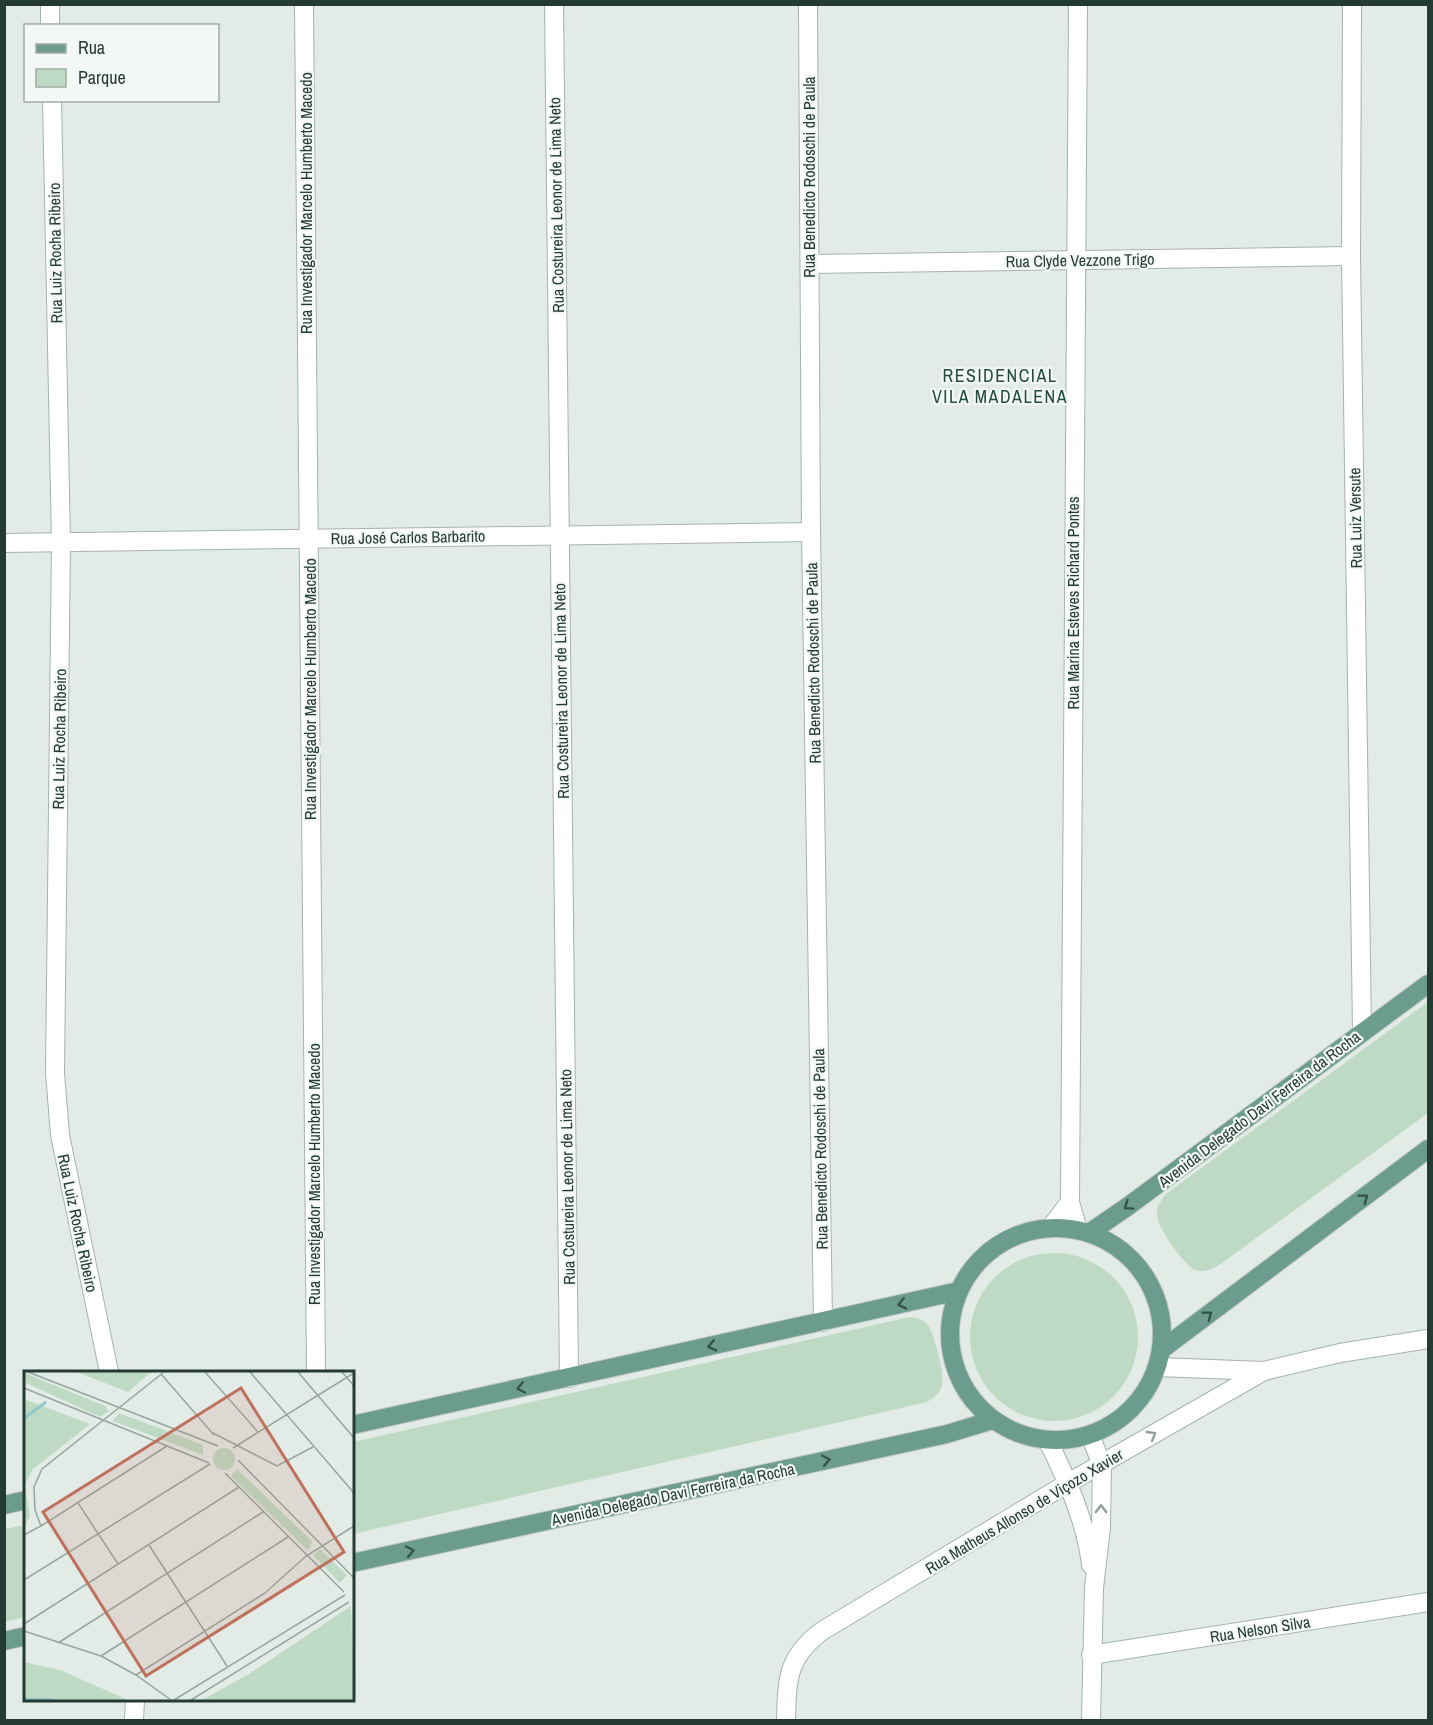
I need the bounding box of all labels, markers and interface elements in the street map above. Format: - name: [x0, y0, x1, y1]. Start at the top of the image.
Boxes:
- legend: [24, 24, 219, 102]
- text: Rua: [78, 35, 105, 60]
- text: Parque: [78, 65, 126, 90]
- street label: Rua Investigador Marcelo Humberto Macedo: [295, 72, 317, 334]
- street label: Rua Benedicto Rodoschi de Paula: [798, 76, 820, 278]
- street label: Rua Costureira Leonor de Lima Neto: [543, 97, 569, 313]
- street label: Rua Luiz Rocha Ribeiro: [43, 182, 67, 324]
- street label: Rua Clyde Vezzone Trigo: [1005, 248, 1155, 272]
- district label: RESIDENCIAL VILA MADALENA: [932, 363, 1068, 409]
- street label: Rua Luiz Versute: [1343, 467, 1367, 569]
- street label: Rua Marina Esteves Richard Pontes: [1062, 497, 1084, 709]
- street label: Rua José Carlos Barbarito: [331, 525, 485, 549]
- street label: Rua Investigador Marcelo Humberto Macedo: [299, 558, 321, 820]
- street label: Rua Benedicto Rodoschi de Paula: [800, 561, 826, 764]
- street label: Rua Costureira Leonor de Lima Neto: [548, 583, 574, 799]
- street label: Rua Luiz Rocha Ribeiro: [47, 668, 71, 810]
- street label: Avenida Delegado Davi Ferreira da Rocha: [1153, 1025, 1365, 1193]
- street label: Rua Investigador Marcelo Humberto Macedo: [303, 1043, 325, 1305]
- street label: Rua Benedicto Rodoschi de Paula: [807, 1047, 833, 1250]
- street label: Rua Costureira Leonor de Lima Neto: [554, 1069, 580, 1285]
- street label: Rua Luiz Rocha Ribeiro: [53, 1152, 103, 1294]
- one-way arrow: [1357, 1194, 1368, 1205]
- one-way arrow: [1124, 1199, 1135, 1210]
- one-way arrow: [897, 1297, 907, 1310]
- one-way arrow: [1201, 1311, 1212, 1322]
- one-way arrow: [707, 1339, 717, 1352]
- inset map: [24, 1371, 354, 1701]
- one-way arrow: [516, 1381, 526, 1394]
- one-way arrow: [1146, 1431, 1156, 1443]
- street label: Rua Matheus Allonso de Viçozo Xavier: [921, 1443, 1128, 1579]
- one-way arrow: [821, 1455, 831, 1468]
- street label: Avenida Delegado Davi Ferreira da Rocha: [549, 1457, 797, 1531]
- one-way arrow: [1095, 1504, 1107, 1513]
- one-way arrow: [404, 1545, 414, 1558]
- street label: Rua Nelson Silva: [1208, 1610, 1312, 1648]

